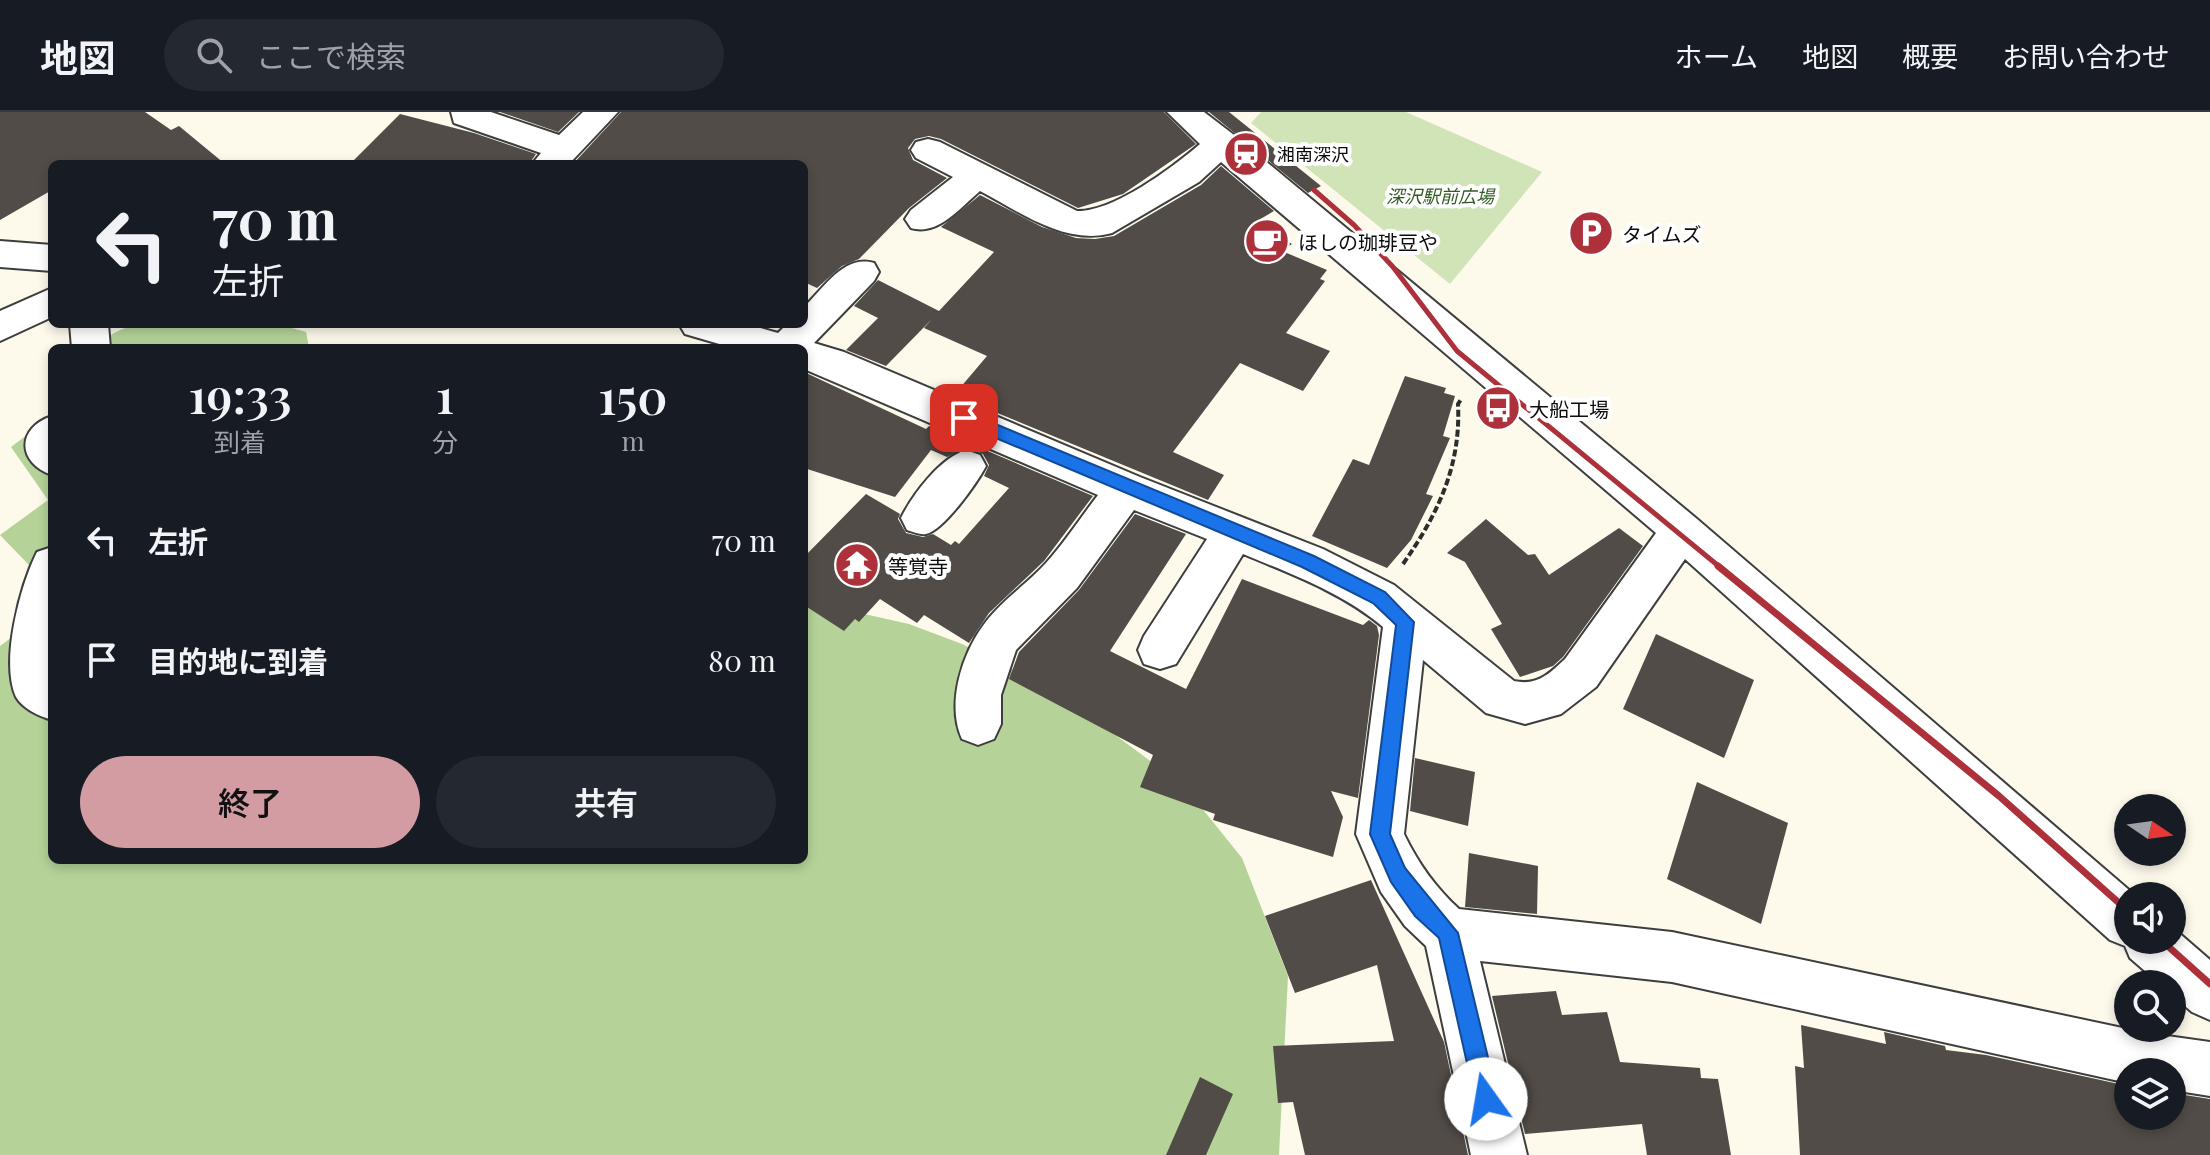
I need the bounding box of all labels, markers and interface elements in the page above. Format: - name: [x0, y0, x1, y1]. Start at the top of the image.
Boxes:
- search box: [164, 19, 724, 91]
- text: 地図: [40, 31, 116, 82]
- icon: search: [192, 33, 236, 77]
- text: ここで検索: [256, 36, 406, 76]
- text: ホーム: [1675, 37, 1758, 74]
- text: 地図: [1802, 37, 1858, 74]
- text: 概要: [1902, 37, 1958, 74]
- text: お問い合わせ: [2002, 37, 2170, 74]
- station icon: 湘南深沢: [1222, 130, 1270, 178]
- place label: 湘南深沢: [1277, 142, 1349, 166]
- text: 70 m: [212, 180, 337, 255]
- park label: 深沢駅前広場: [1386, 184, 1496, 208]
- icon: left: [80, 192, 184, 296]
- parking icon: タイムズ: [1567, 209, 1615, 257]
- cafe icon: ほしの珈琲豆や: [1243, 217, 1291, 265]
- place label: タイムズ: [1622, 220, 1702, 247]
- place label: ほしの珈琲豆や: [1298, 228, 1438, 255]
- text: 左折: [212, 255, 284, 303]
- text: 19:33: [188, 362, 292, 426]
- text: 1: [436, 362, 454, 426]
- text: 150: [598, 363, 668, 427]
- pin: [930, 384, 998, 452]
- bus stop icon: 大船工場: [1474, 384, 1522, 432]
- place label: 大船工場: [1529, 395, 1609, 422]
- icon: arrive: [942, 396, 986, 440]
- text: m: [621, 423, 645, 458]
- text: 到着: [214, 424, 266, 459]
- text: 分: [432, 424, 458, 459]
- icon: left: [80, 518, 124, 562]
- text: 70 m: [712, 520, 776, 560]
- text: 左折: [148, 521, 208, 561]
- temple icon: 等覚寺: [833, 541, 881, 589]
- place label: 等覚寺: [888, 552, 948, 579]
- icon: arrive: [80, 638, 124, 682]
- text: 80 m: [708, 640, 776, 680]
- text: 目的地に到着: [148, 641, 328, 681]
- button: 終了: [80, 756, 420, 848]
- button: 共有: [436, 756, 776, 848]
- north arrow: [2114, 794, 2186, 866]
- map controls: [2114, 794, 2186, 1130]
- button: sound: [2114, 882, 2186, 954]
- button: search: [2114, 970, 2186, 1042]
- position arrow: [1444, 1057, 1528, 1141]
- button: layers: [2114, 1058, 2186, 1130]

